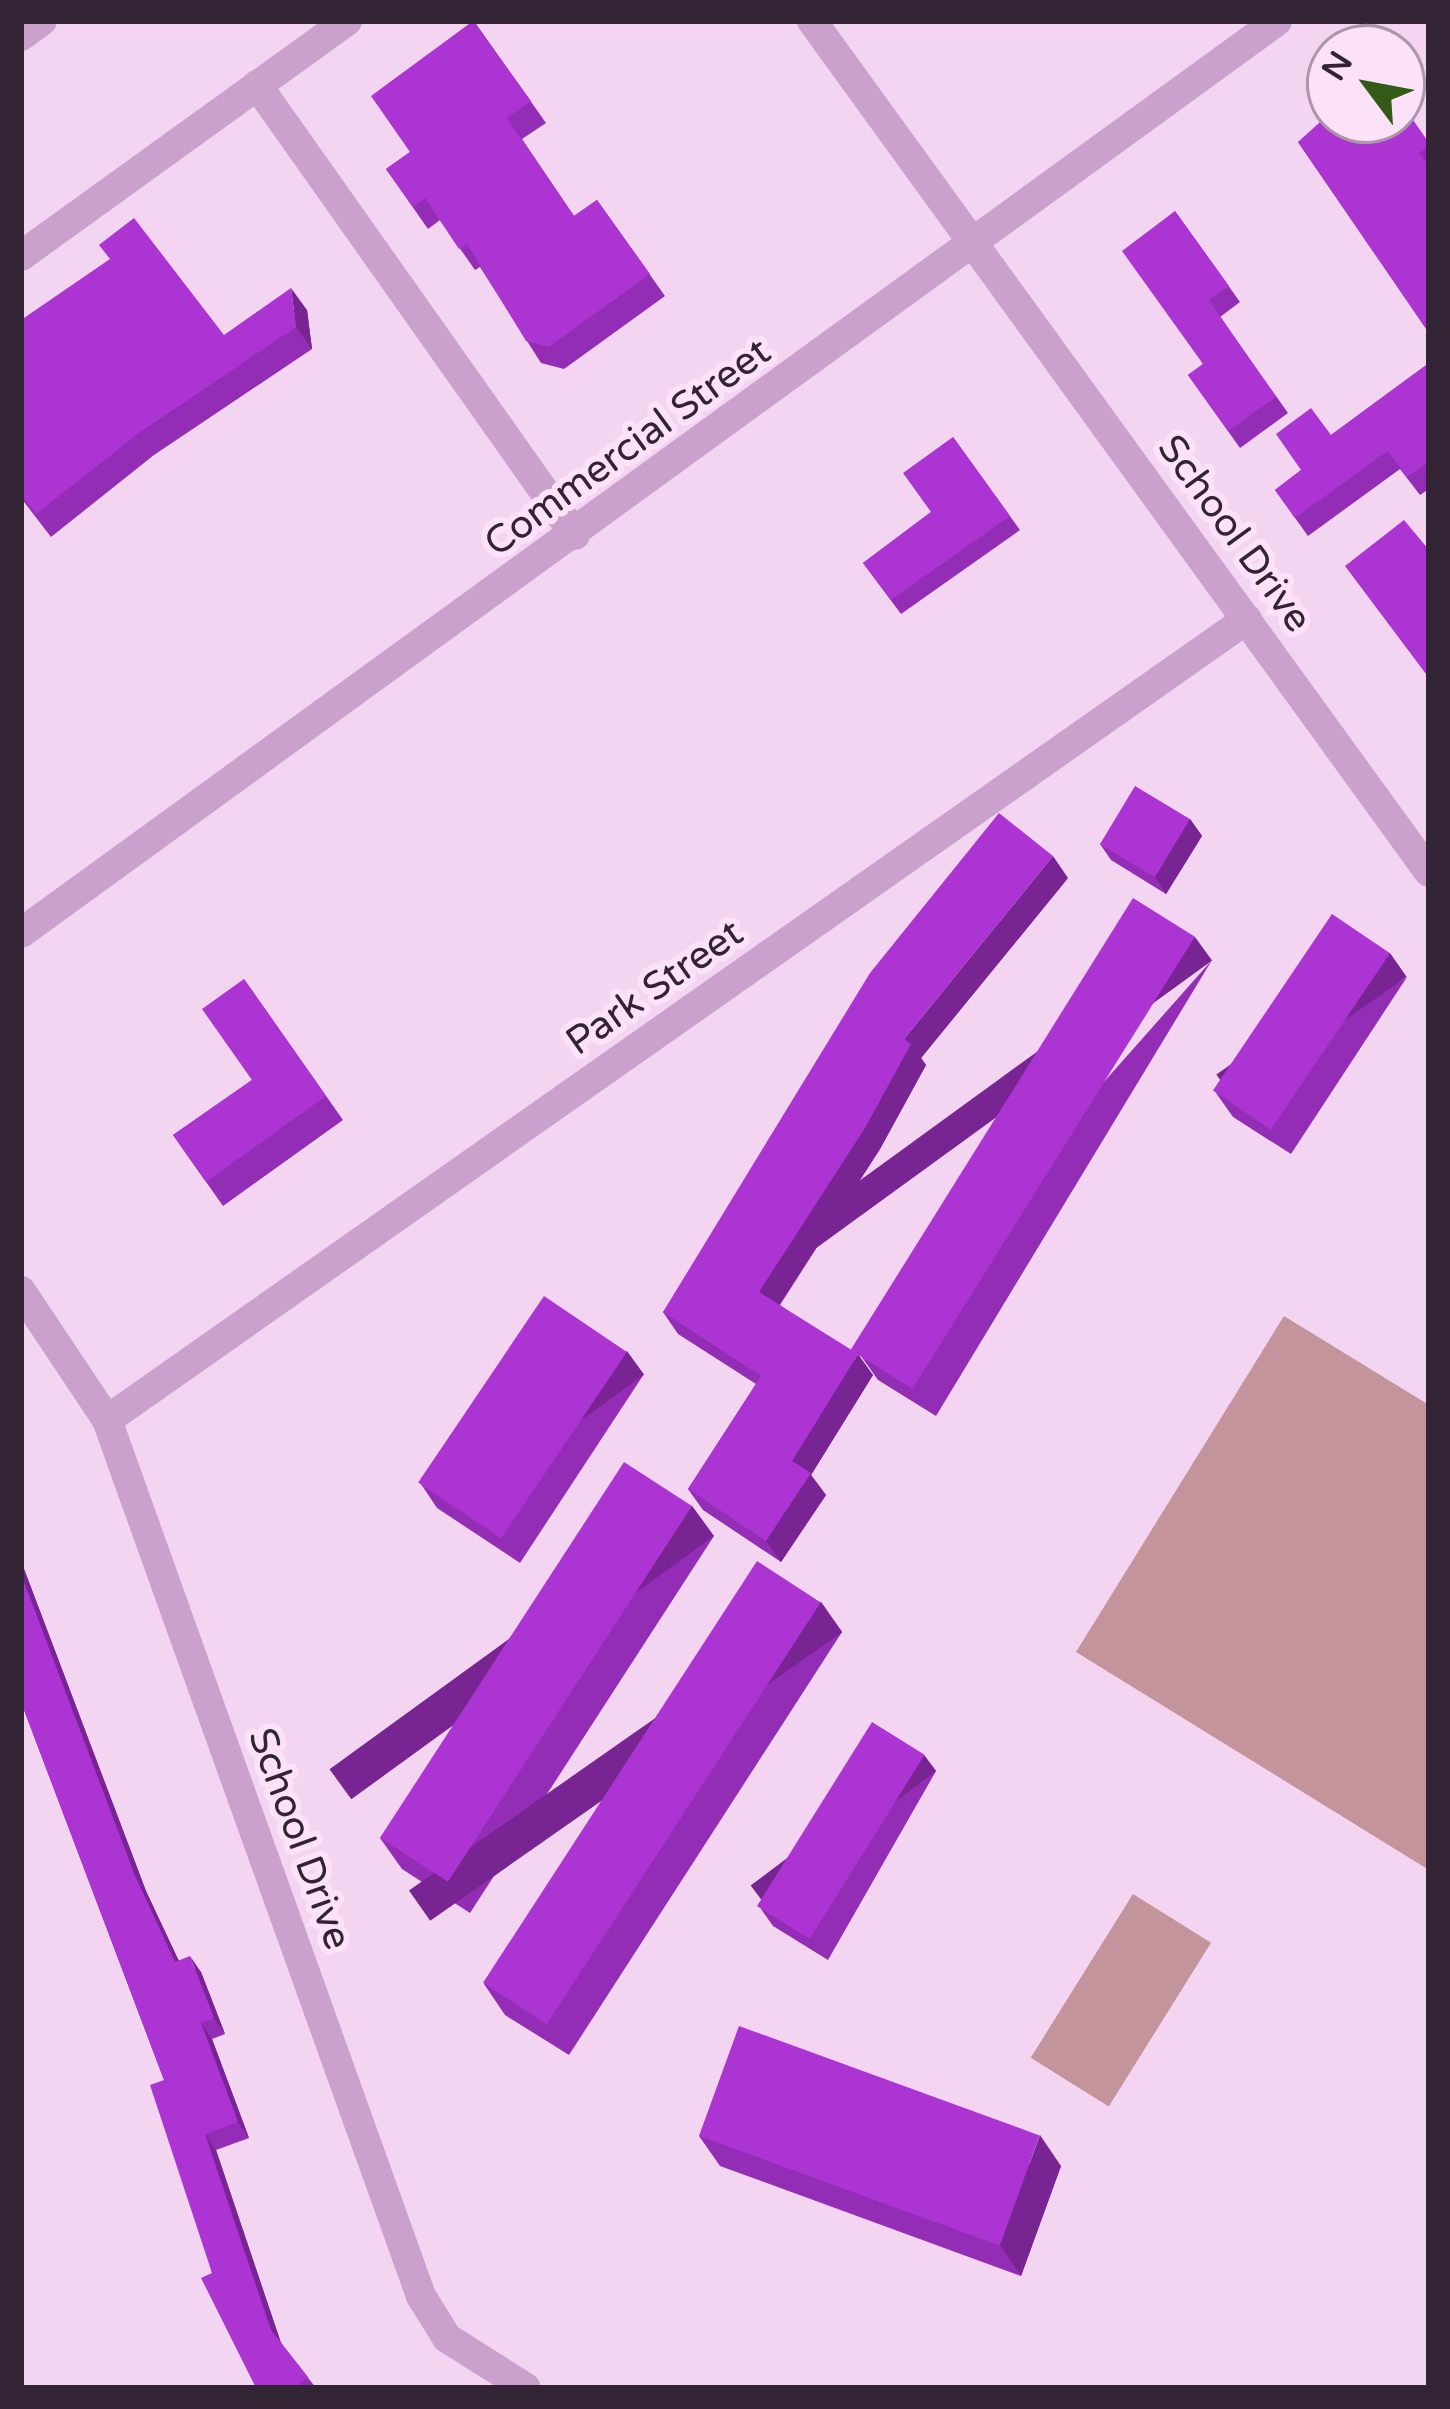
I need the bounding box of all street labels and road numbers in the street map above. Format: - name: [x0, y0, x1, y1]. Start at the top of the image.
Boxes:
- street label: Commercial Street: [476, 329, 780, 567]
- street label: School Drive: [1147, 426, 1321, 642]
- street label: Park Street: [558, 910, 752, 1066]
- street label: School Drive: [237, 1722, 361, 1956]

